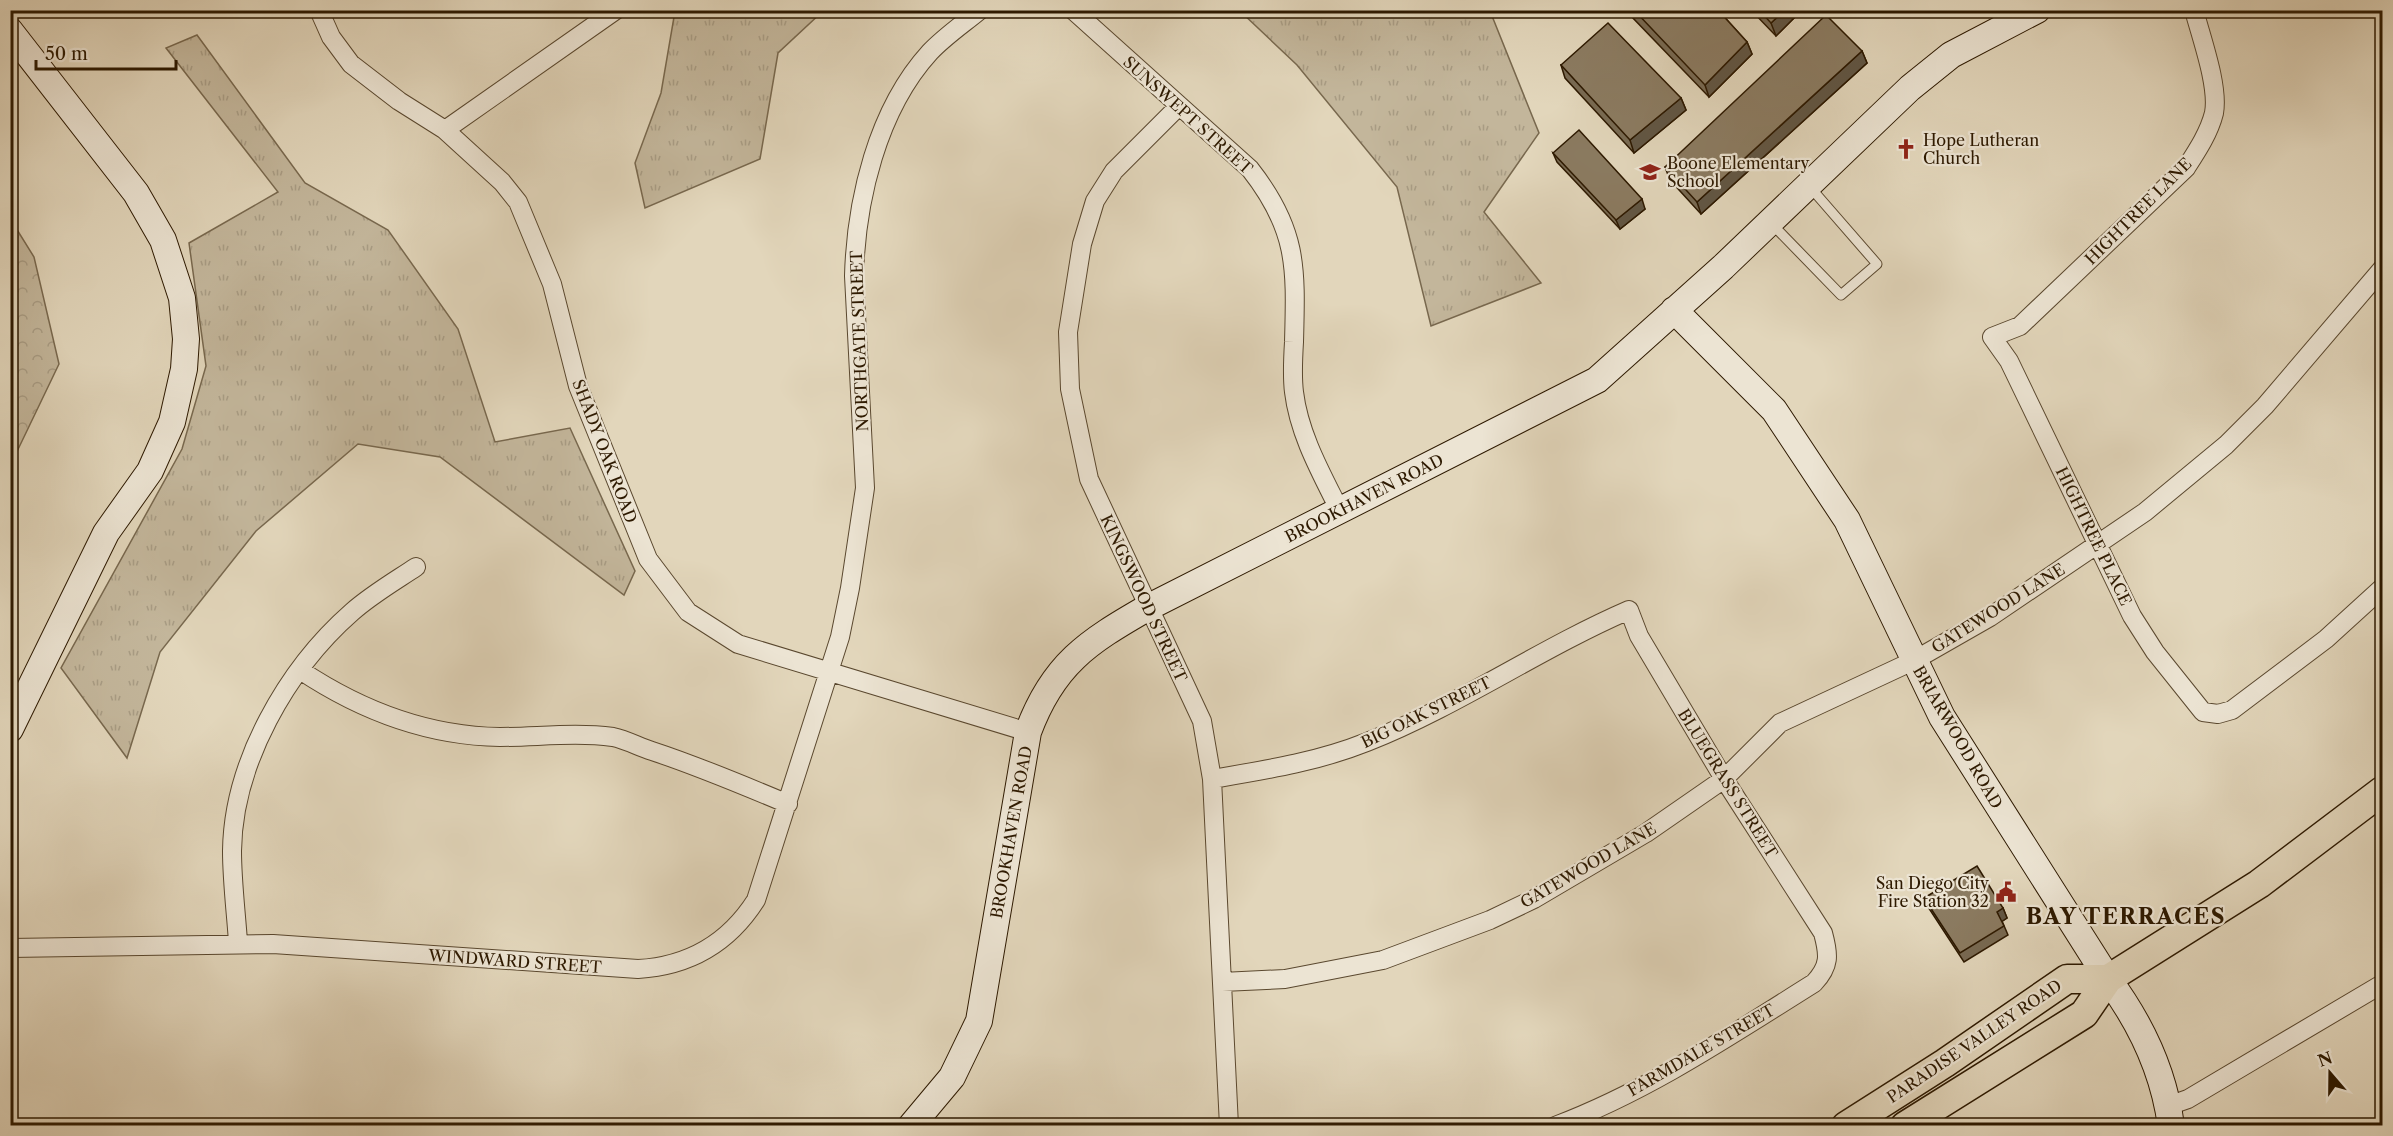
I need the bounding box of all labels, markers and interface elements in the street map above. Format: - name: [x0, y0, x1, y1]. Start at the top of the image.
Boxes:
- scale bar: [36, 33, 176, 71]
- text: 50 m: [45, 43, 88, 65]
- street label: SUNSWEPT STREET: [1119, 52, 1257, 178]
- place label: Hope Lutheran Church: [1923, 130, 2039, 168]
- church icon: Hope Lutheran Church: [1894, 137, 1918, 161]
- place label: Boone Elementary School: [1667, 153, 1810, 191]
- street label: HIGHTREE LANE: [2080, 153, 2196, 269]
- school or university icon: Boone Elementary School: [1638, 160, 1662, 184]
- street label: NORTHGATE STREET: [846, 250, 872, 432]
- street label: SHADY OAK ROAD: [568, 376, 642, 526]
- street label: BROOKHAVEN ROAD: [1282, 449, 1447, 547]
- street label: HIGHTREE PLACE: [2052, 463, 2136, 609]
- street label: KINGSWOOD STREET: [1096, 511, 1192, 685]
- street label: GATEWOOD LANE: [1928, 559, 2068, 657]
- street label: BRIARWOOD ROAD: [1909, 662, 2007, 812]
- street label: BIG OAK STREET: [1358, 672, 1494, 752]
- street label: BLUEGRASS STREET: [1674, 705, 1782, 861]
- street label: BROOKHAVEN ROAD: [986, 744, 1036, 920]
- street label: GATEWOOD LANE: [1516, 818, 1660, 912]
- place label: San Diego City Fire Station 32: [1876, 873, 1990, 911]
- public building icon: San Diego City Fire Station 32: [1994, 880, 2018, 904]
- district label: BAY TERRACES: [2026, 903, 2226, 930]
- street label: WINDWARD STREET: [427, 945, 602, 977]
- street label: PARADISE VALLEY ROAD: [1883, 975, 2065, 1107]
- street label: FARMDALE STREET: [1624, 1000, 1778, 1100]
- north arrow: [2300, 1043, 2360, 1103]
- text: N: [2315, 1047, 2335, 1071]

